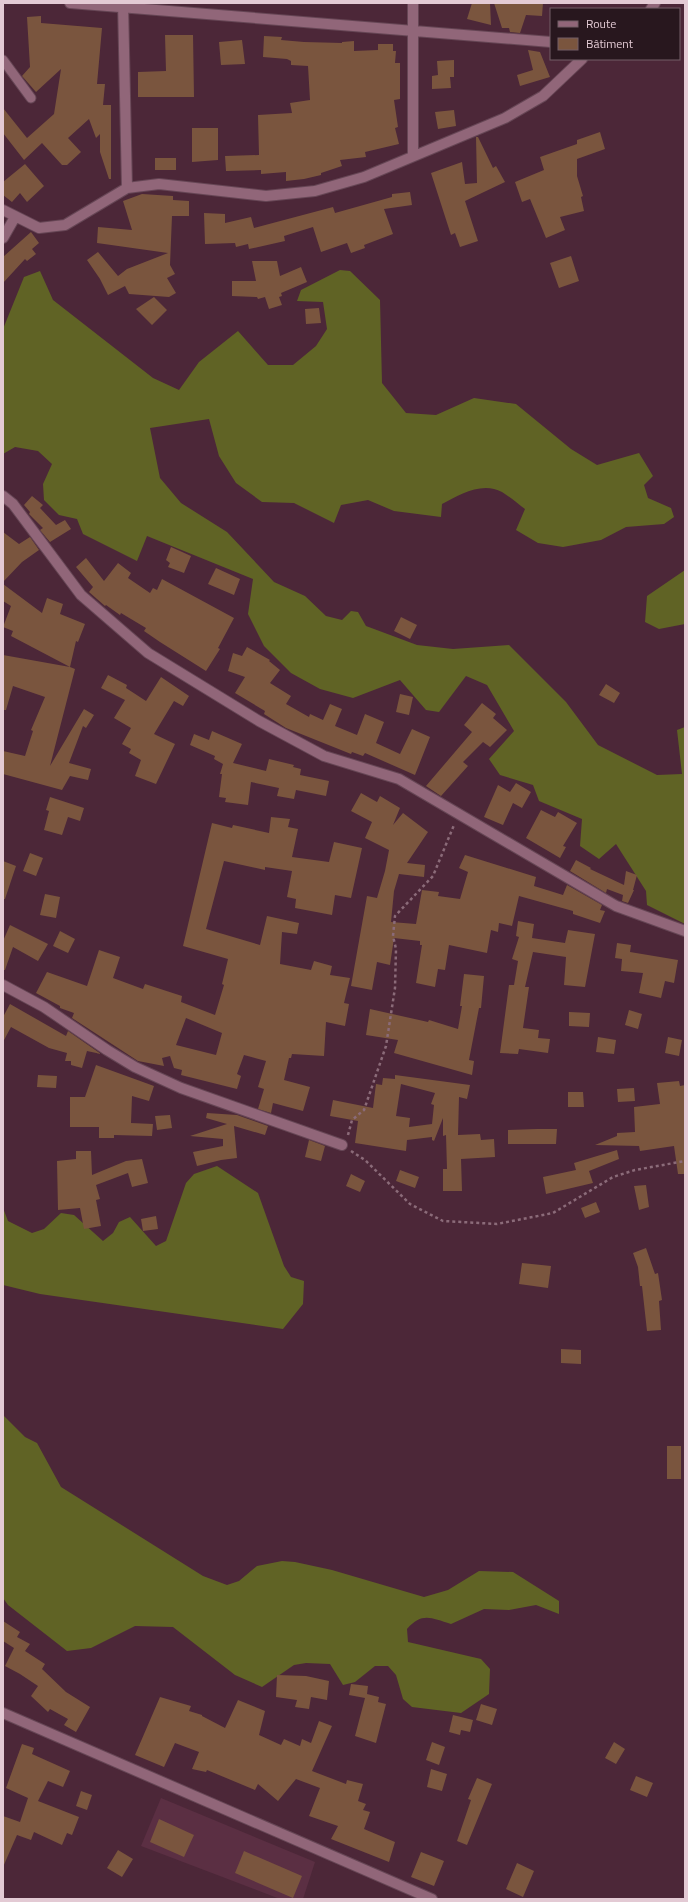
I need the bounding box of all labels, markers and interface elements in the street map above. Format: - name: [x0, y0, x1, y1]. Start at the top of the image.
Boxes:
- legend: [550, 8, 680, 60]
- text: Route: [586, 14, 616, 33]
- text: Bâtiment: [586, 34, 634, 53]

